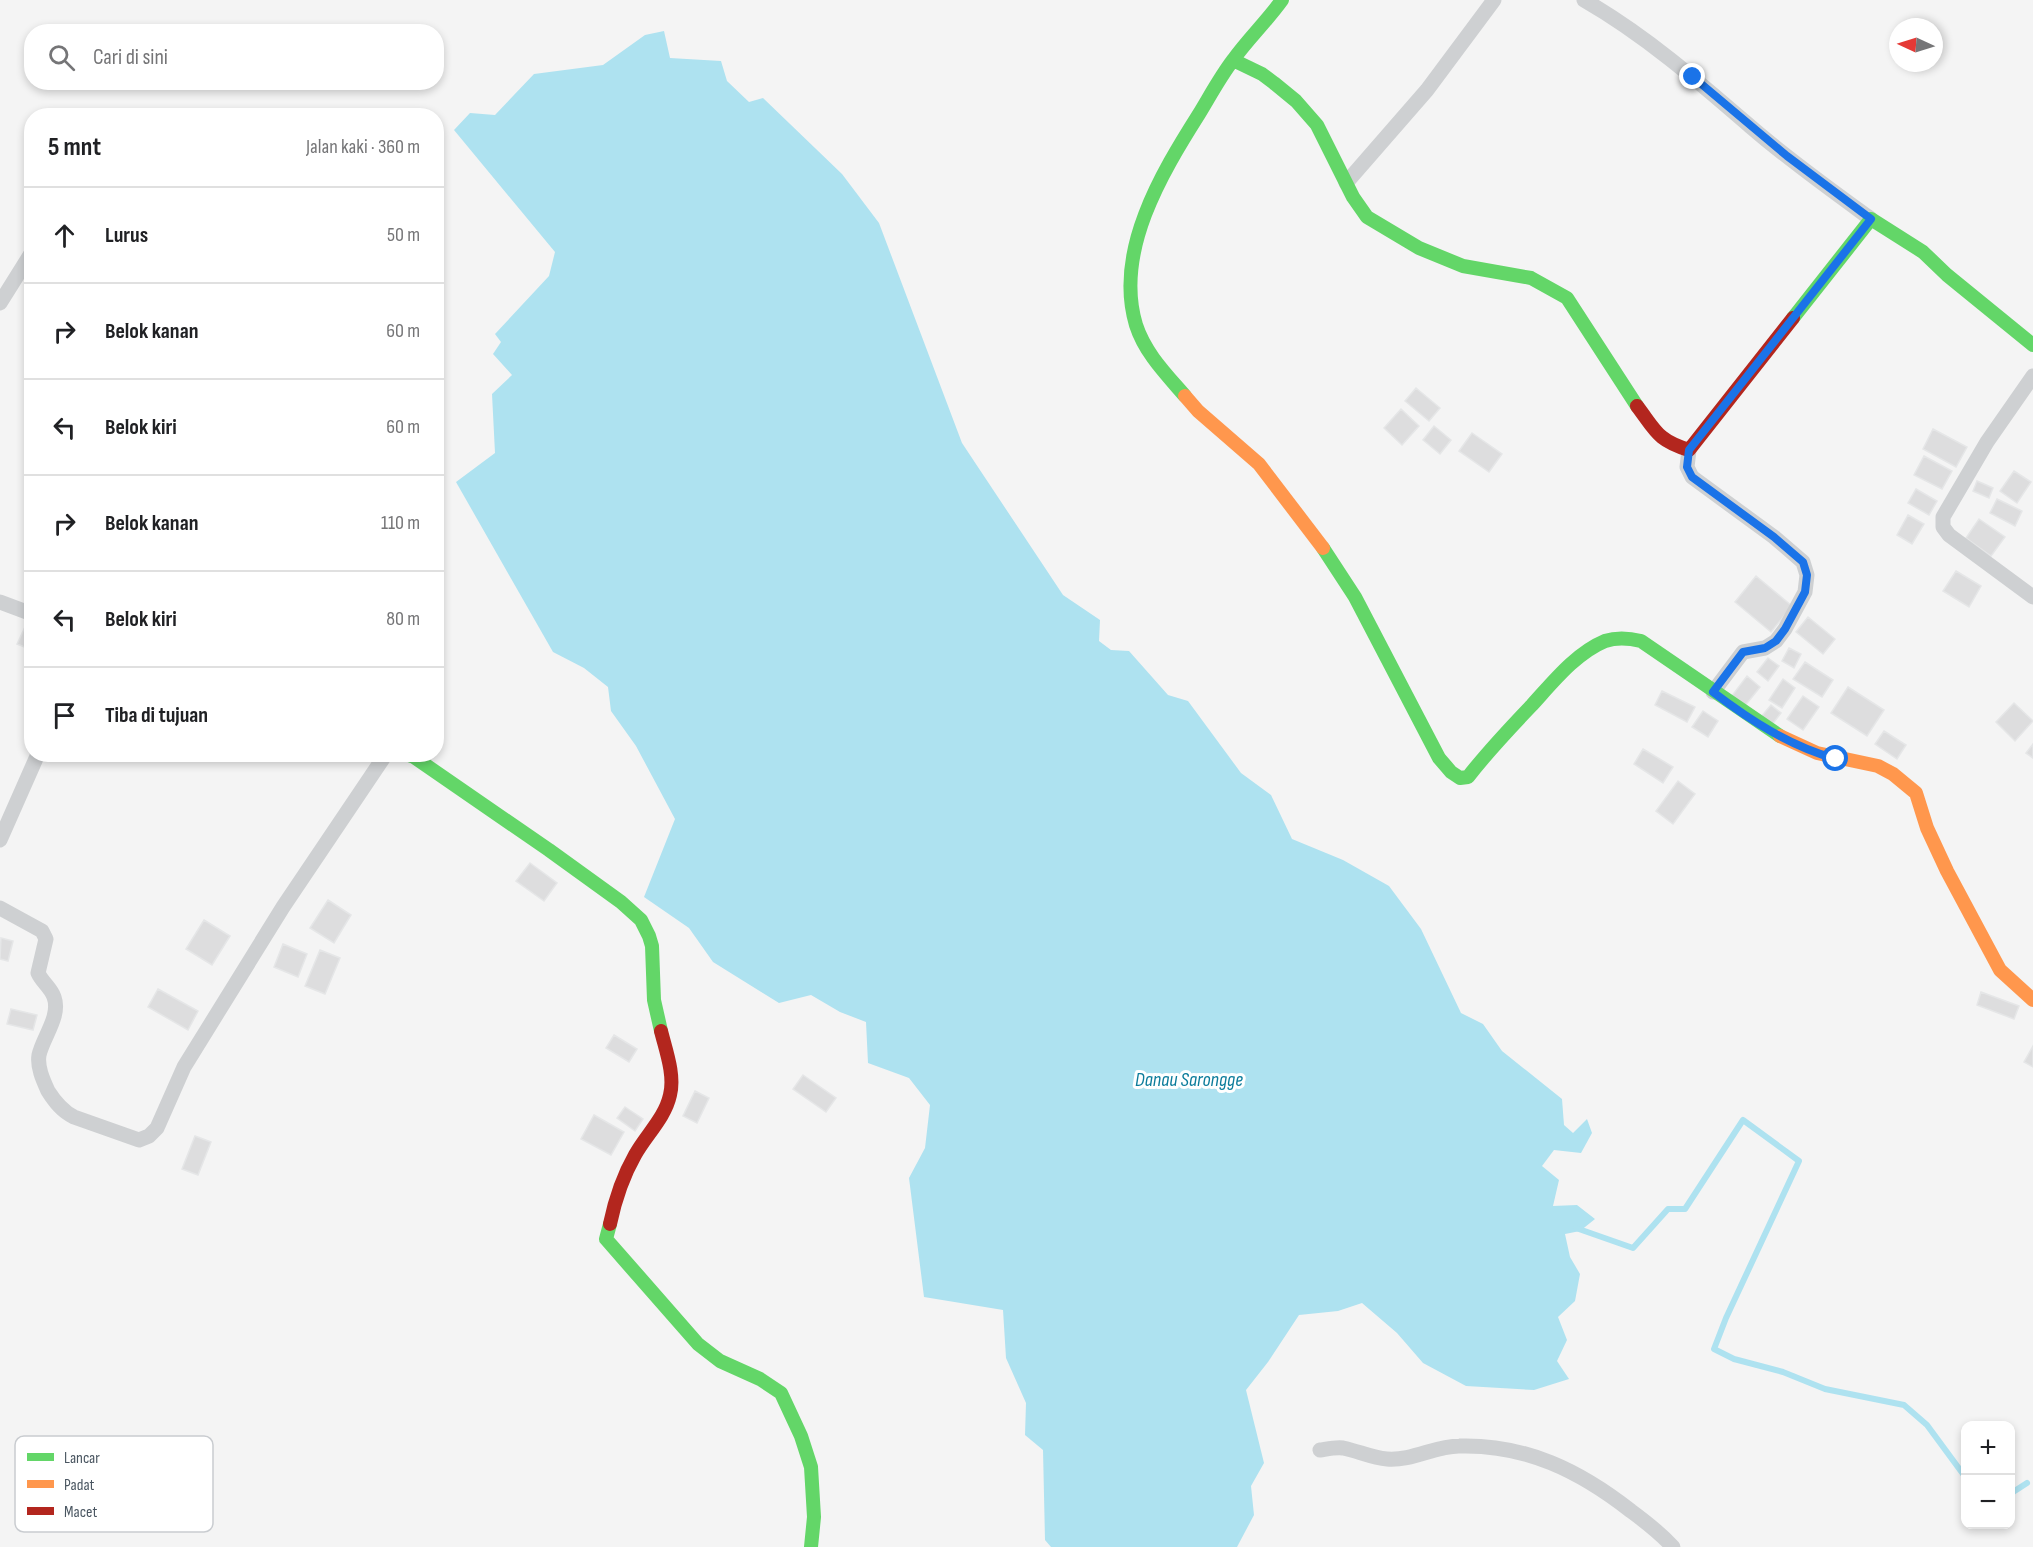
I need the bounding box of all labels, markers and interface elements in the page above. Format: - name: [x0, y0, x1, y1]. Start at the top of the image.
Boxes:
- north arrow: [1889, 18, 1943, 72]
- search box: [24, 24, 444, 90]
- icon: search: [45, 41, 78, 74]
- text: Cari di sini: [93, 44, 168, 71]
- route end: [1679, 63, 1705, 89]
- text: 5 mnt: [48, 132, 101, 163]
- text: Jalan kaki · 360 m: [306, 135, 420, 159]
- icon: ahead: [48, 219, 81, 252]
- text: Lurus: [105, 222, 148, 249]
- text: 50 m: [387, 223, 420, 247]
- icon: right: [48, 315, 81, 348]
- text: Belok kanan: [105, 318, 198, 345]
- text: 60 m: [386, 319, 420, 343]
- icon: left: [48, 411, 81, 444]
- text: Belok kiri: [105, 414, 177, 441]
- text: 60 m: [386, 415, 420, 439]
- icon: right: [48, 507, 81, 540]
- text: Belok kanan: [105, 510, 198, 537]
- text: 110 m: [381, 511, 420, 535]
- icon: left: [48, 603, 81, 636]
- text: Belok kiri: [105, 606, 177, 633]
- text: 80 m: [386, 607, 420, 631]
- icon: arrive: [48, 699, 81, 732]
- text: Tiba di tujuan: [105, 702, 208, 729]
- route start: [1822, 745, 1848, 771]
- water label: Danau Sarongge: [1135, 1068, 1243, 1092]
- map controls: [1961, 1421, 2015, 1529]
- button: +: [1961, 1421, 2015, 1475]
- legend: [15, 1436, 213, 1532]
- text: Lancar: [64, 1449, 100, 1468]
- button: −: [1961, 1475, 2015, 1529]
- text: Padat: [64, 1476, 95, 1495]
- text: Macet: [64, 1503, 97, 1522]

